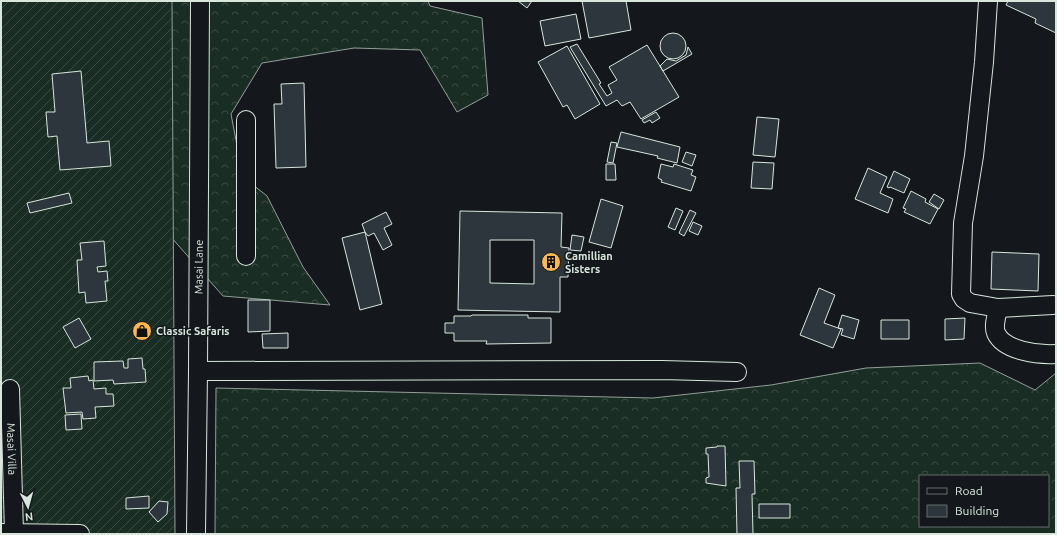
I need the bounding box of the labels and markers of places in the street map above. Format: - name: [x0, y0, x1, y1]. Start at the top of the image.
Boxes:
- place label: Camillian Sisters: [565, 250, 613, 275]
- building icon: Camillian Sisters: [540, 251, 562, 273]
- shop icon: Classic Safaris: [131, 320, 153, 342]
- place label: Classic Safaris: [156, 325, 229, 337]

